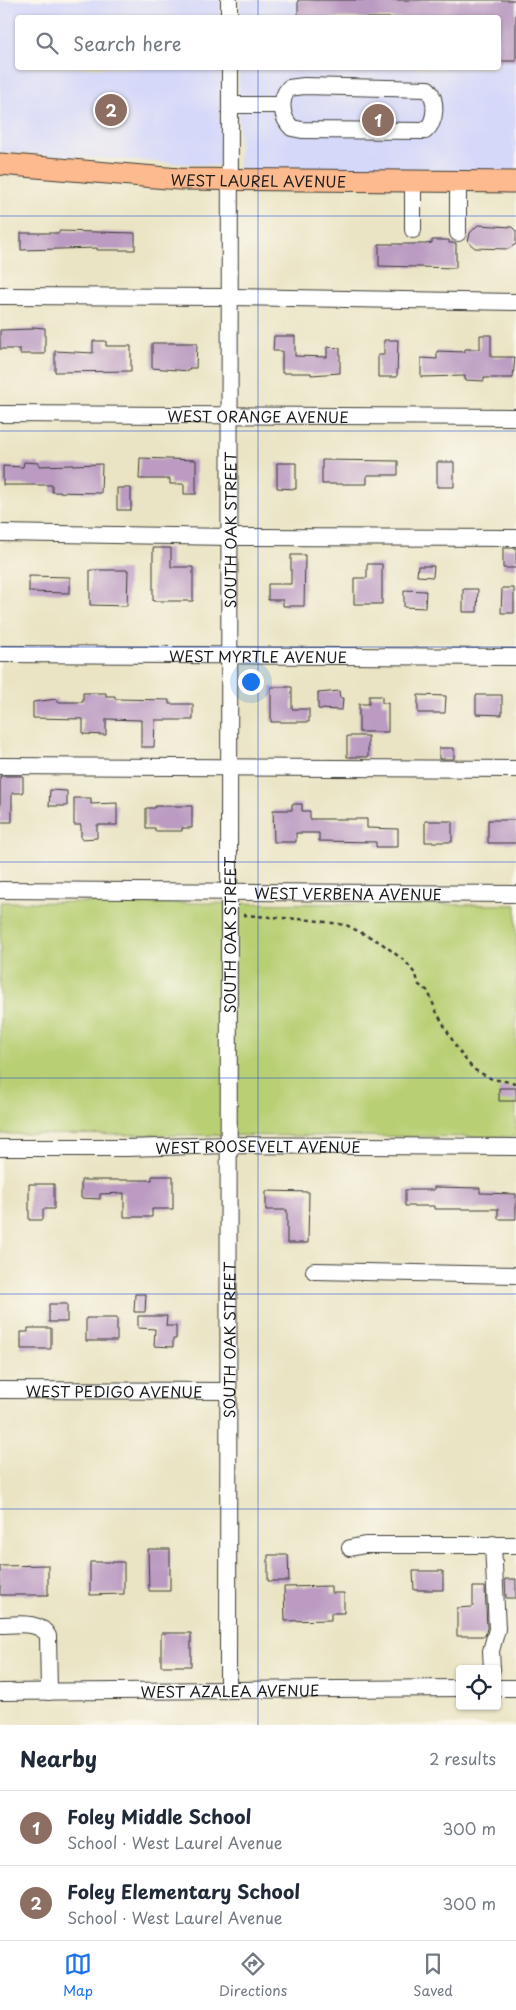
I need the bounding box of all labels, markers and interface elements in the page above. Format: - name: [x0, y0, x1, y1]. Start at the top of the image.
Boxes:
- search box: [15, 15, 501, 70]
- icon: search: [33, 29, 61, 57]
- text: Search here: [73, 29, 182, 57]
- pin: 2: [95, 91, 127, 129]
- pin: 1: [362, 101, 394, 139]
- street label: WEST LAUREL AVENUE: [170, 167, 346, 192]
- street label: WEST ORANGE AVENUE: [167, 403, 349, 428]
- street label: SOUTH OAK STREET: [218, 451, 241, 608]
- street label: WEST MYRTLE AVENUE: [169, 643, 347, 668]
- your location: [238, 669, 264, 695]
- street label: SOUTH OAK STREET: [217, 856, 241, 1013]
- street label: WEST VERBENA AVENUE: [254, 880, 442, 905]
- street label: WEST ROOSEVELT AVENUE: [155, 1133, 361, 1159]
- street label: SOUTH OAK STREET: [217, 1261, 240, 1418]
- street label: WEST PEDIGO AVENUE: [25, 1379, 203, 1402]
- map controls: [456, 1665, 501, 1710]
- button: locate: [456, 1665, 501, 1710]
- street label: WEST AZALEA AVENUE: [140, 1678, 320, 1702]
- text: Nearby: [20, 1742, 97, 1774]
- text: 2 results: [429, 1746, 496, 1770]
- text: Foley Middle School: [67, 1802, 251, 1830]
- text: 1: [32, 1816, 40, 1840]
- text: 300 m: [442, 1816, 496, 1840]
- text: School · West Laurel Avenue: [67, 1830, 283, 1854]
- text: Foley Elementary School: [67, 1877, 300, 1905]
- text: 2: [30, 1891, 42, 1915]
- text: 300 m: [442, 1891, 496, 1915]
- text: School · West Laurel Avenue: [67, 1905, 283, 1929]
- tab: Map: [63, 1950, 93, 2001]
- tab: Directions: [219, 1950, 287, 2001]
- tab: Saved: [413, 1950, 453, 2001]

